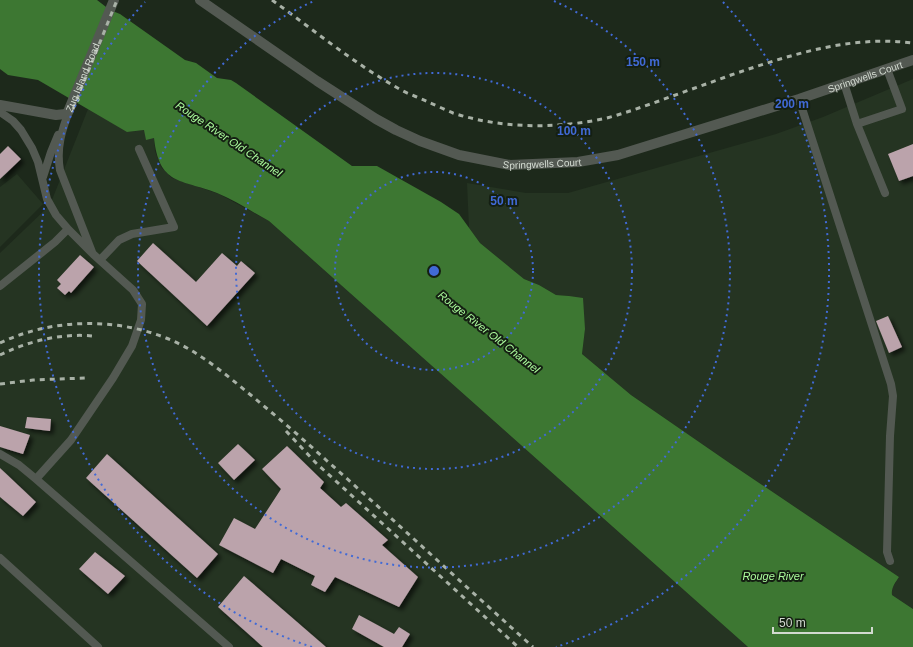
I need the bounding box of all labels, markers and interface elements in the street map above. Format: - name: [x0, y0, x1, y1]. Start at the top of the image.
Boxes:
- street label: Zug Island Road: [64, 41, 102, 114]
- text: 150 m: [626, 55, 660, 69]
- street label: Springwells Court: [826, 59, 904, 95]
- text: 200 m: [775, 97, 809, 111]
- water label: Rouge River Old Channel: [174, 99, 285, 179]
- text: 100 m: [557, 124, 591, 138]
- street label: Springwells Court: [502, 157, 582, 171]
- text: 50 m: [490, 194, 518, 208]
- centre of rings: [427, 264, 441, 278]
- water label: Rouge River Old Channel: [436, 289, 543, 376]
- water label: Rouge River: [742, 570, 805, 582]
- scale bar: [773, 609, 872, 635]
- text: 50 m: [779, 616, 806, 630]

